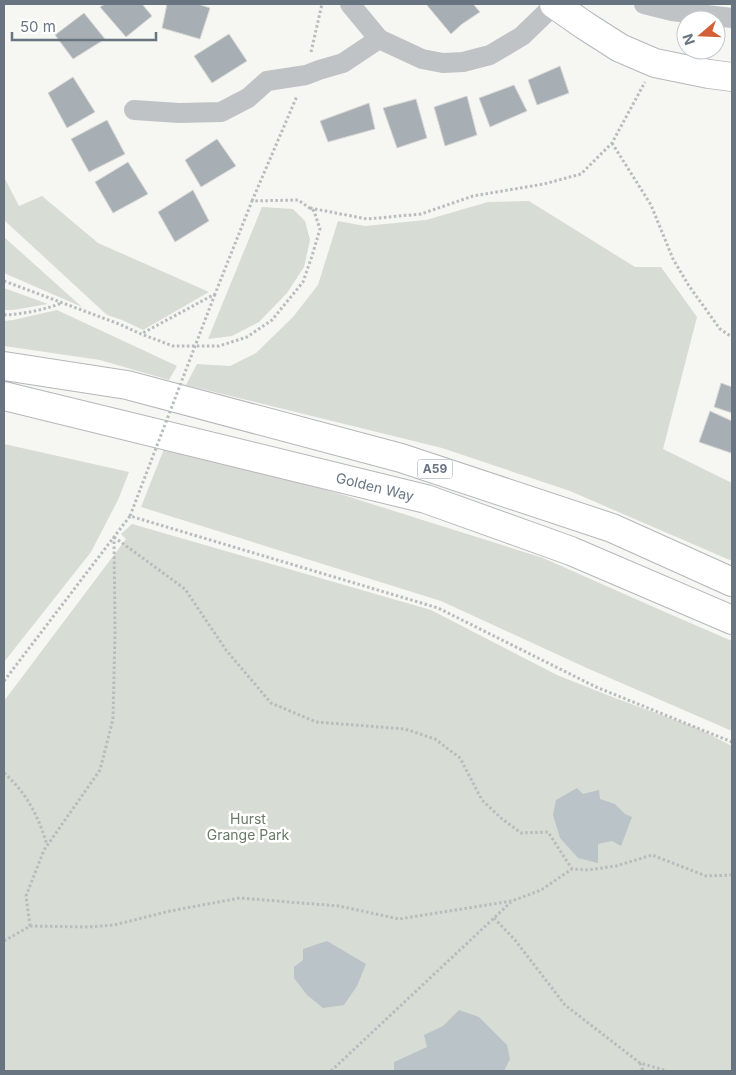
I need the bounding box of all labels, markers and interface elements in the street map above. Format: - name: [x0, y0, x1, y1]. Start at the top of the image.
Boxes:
- scale bar: [12, 10, 156, 42]
- north arrow: [676, 10, 726, 60]
- text: 50 m: [20, 17, 56, 36]
- text: N: [678, 32, 698, 47]
- road number: A59: [418, 459, 452, 478]
- street label: Golden Way: [334, 469, 416, 504]
- park label: Hurst Grange Park: [207, 810, 290, 843]

